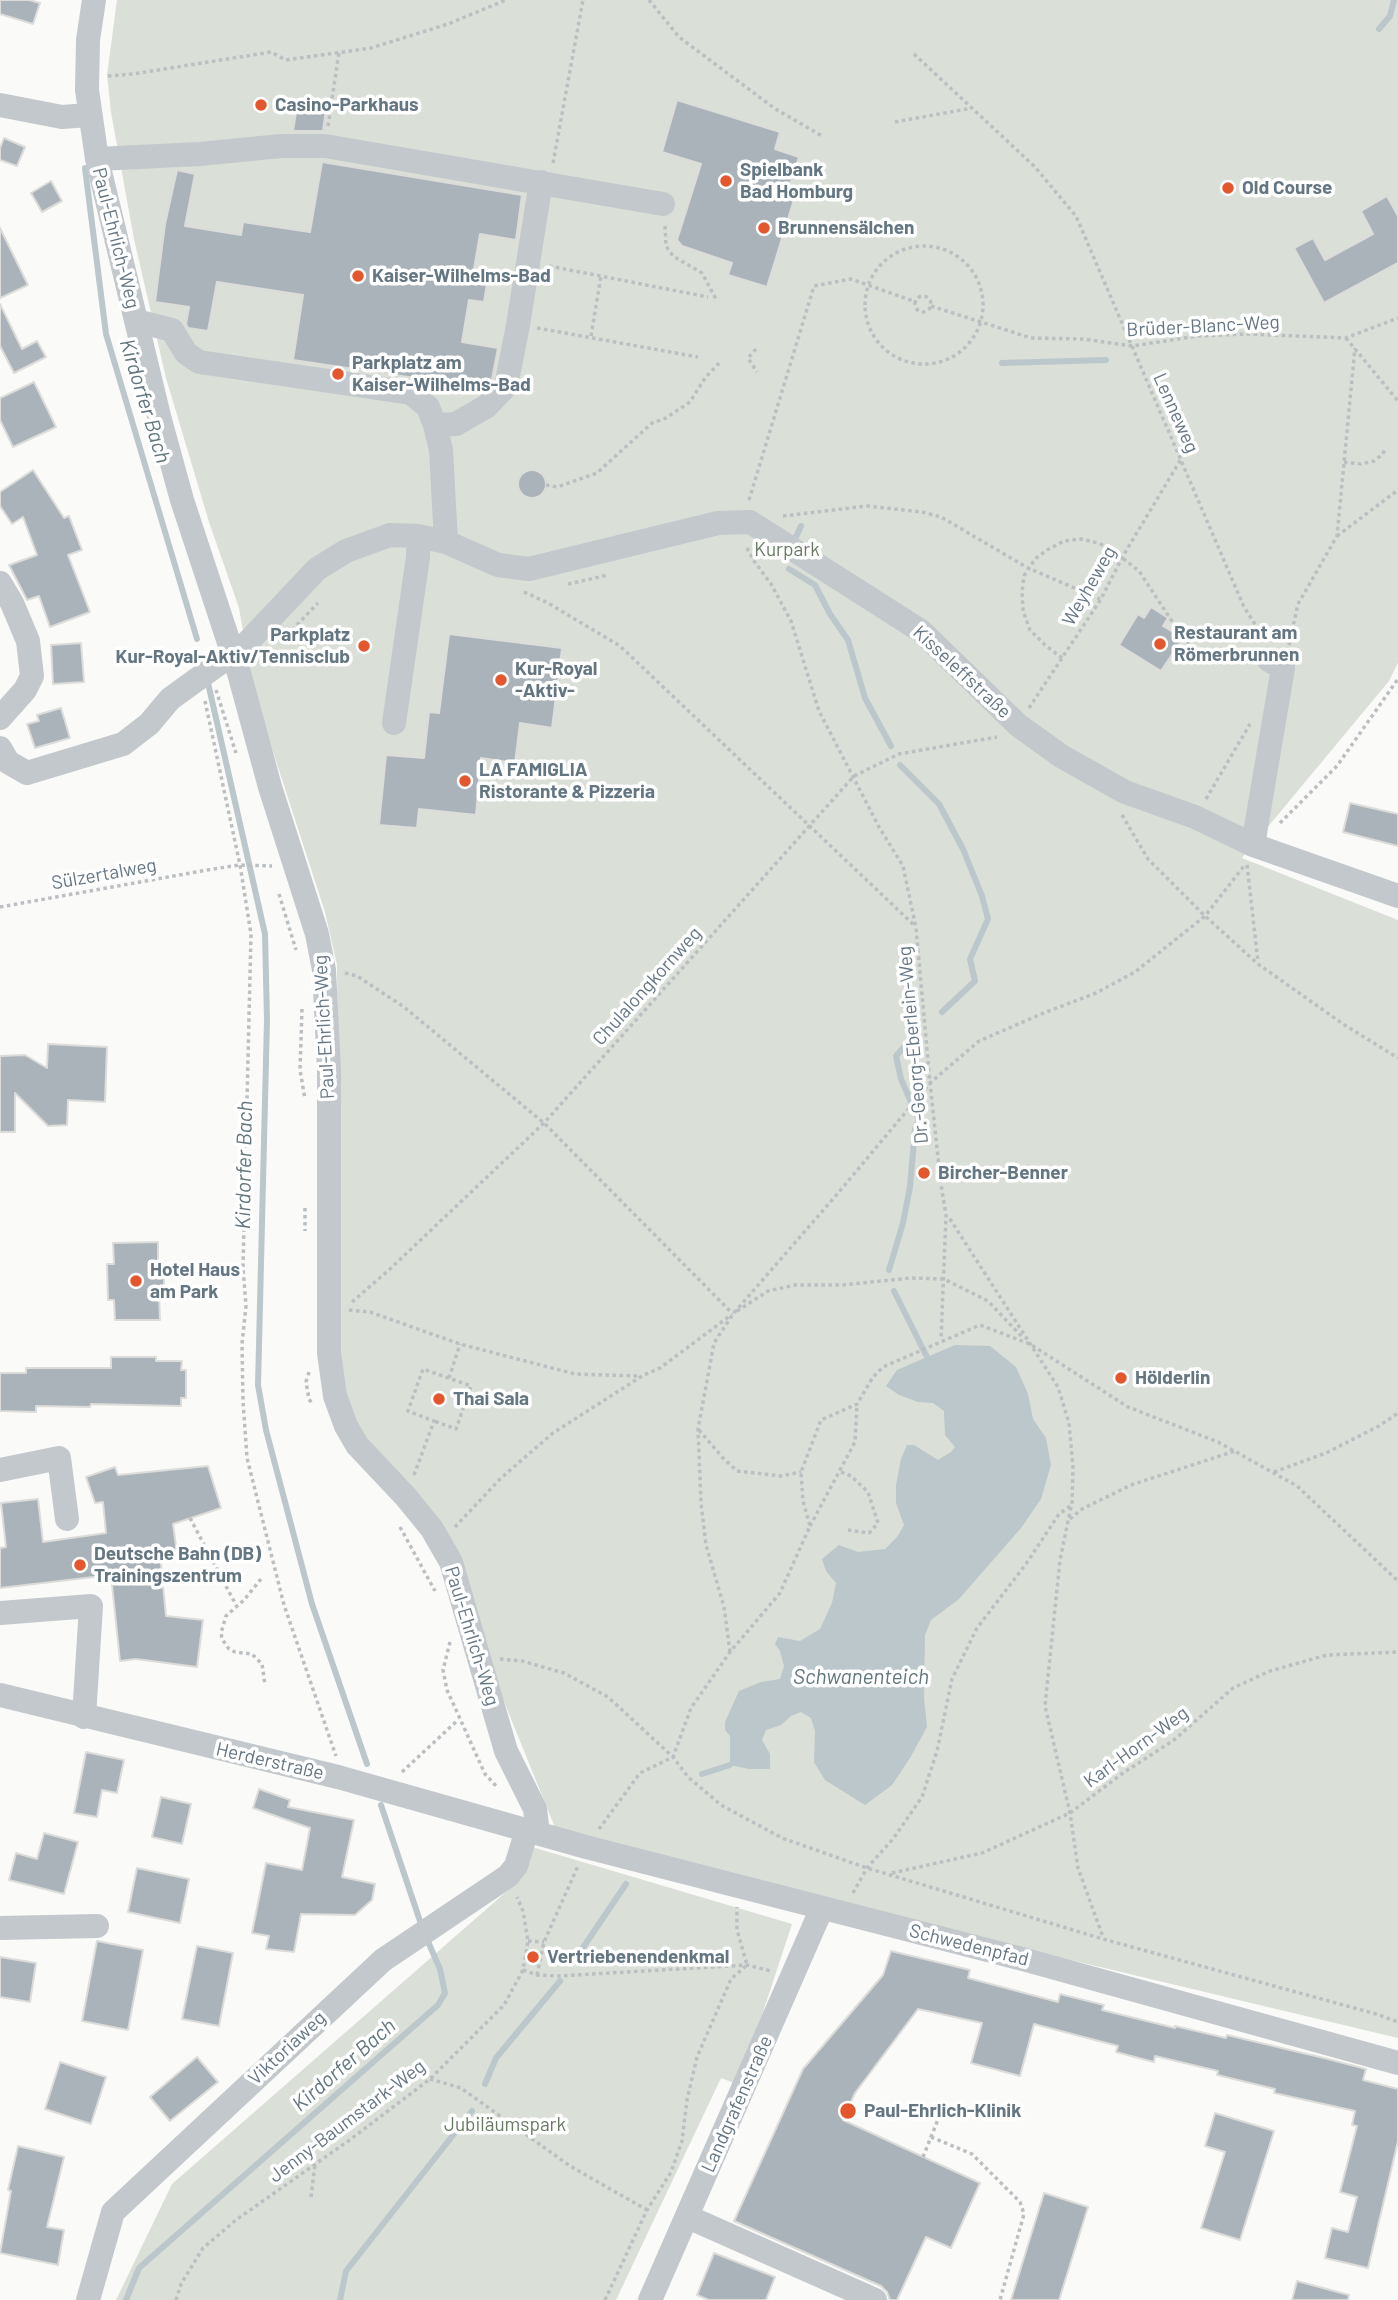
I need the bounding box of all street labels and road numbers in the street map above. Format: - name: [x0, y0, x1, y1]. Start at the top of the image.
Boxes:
- street label: Paul-Ehrlich-Weg: [87, 165, 145, 311]
- street label: Brüder-Blanc-Weg: [1126, 311, 1280, 341]
- street label: Lenneweg: [1148, 370, 1204, 456]
- street label: Weyheweg: [1057, 542, 1121, 630]
- street label: Kisseleffstraße: [908, 621, 1016, 723]
- street label: Sülzertalweg: [50, 854, 158, 894]
- street label: Chulalongkornweg: [588, 922, 706, 1050]
- street label: Dr.-Georg-Eberlein-Weg: [893, 945, 933, 1145]
- street label: Paul-Ehrlich-Weg: [309, 954, 339, 1100]
- street label: Paul-Ehrlich-Weg: [440, 1564, 504, 1708]
- street label: Karl-Horn-Weg: [1079, 1702, 1193, 1792]
- street label: Herderstraße: [214, 1738, 326, 1784]
- street label: Schwedenpfad: [907, 1919, 1031, 1971]
- street label: Viktoriaweg: [244, 2006, 330, 2090]
- street label: Landgrafenstraße: [697, 2032, 777, 2176]
- street label: Jenny-Baumstark-Weg: [264, 2055, 430, 2187]

